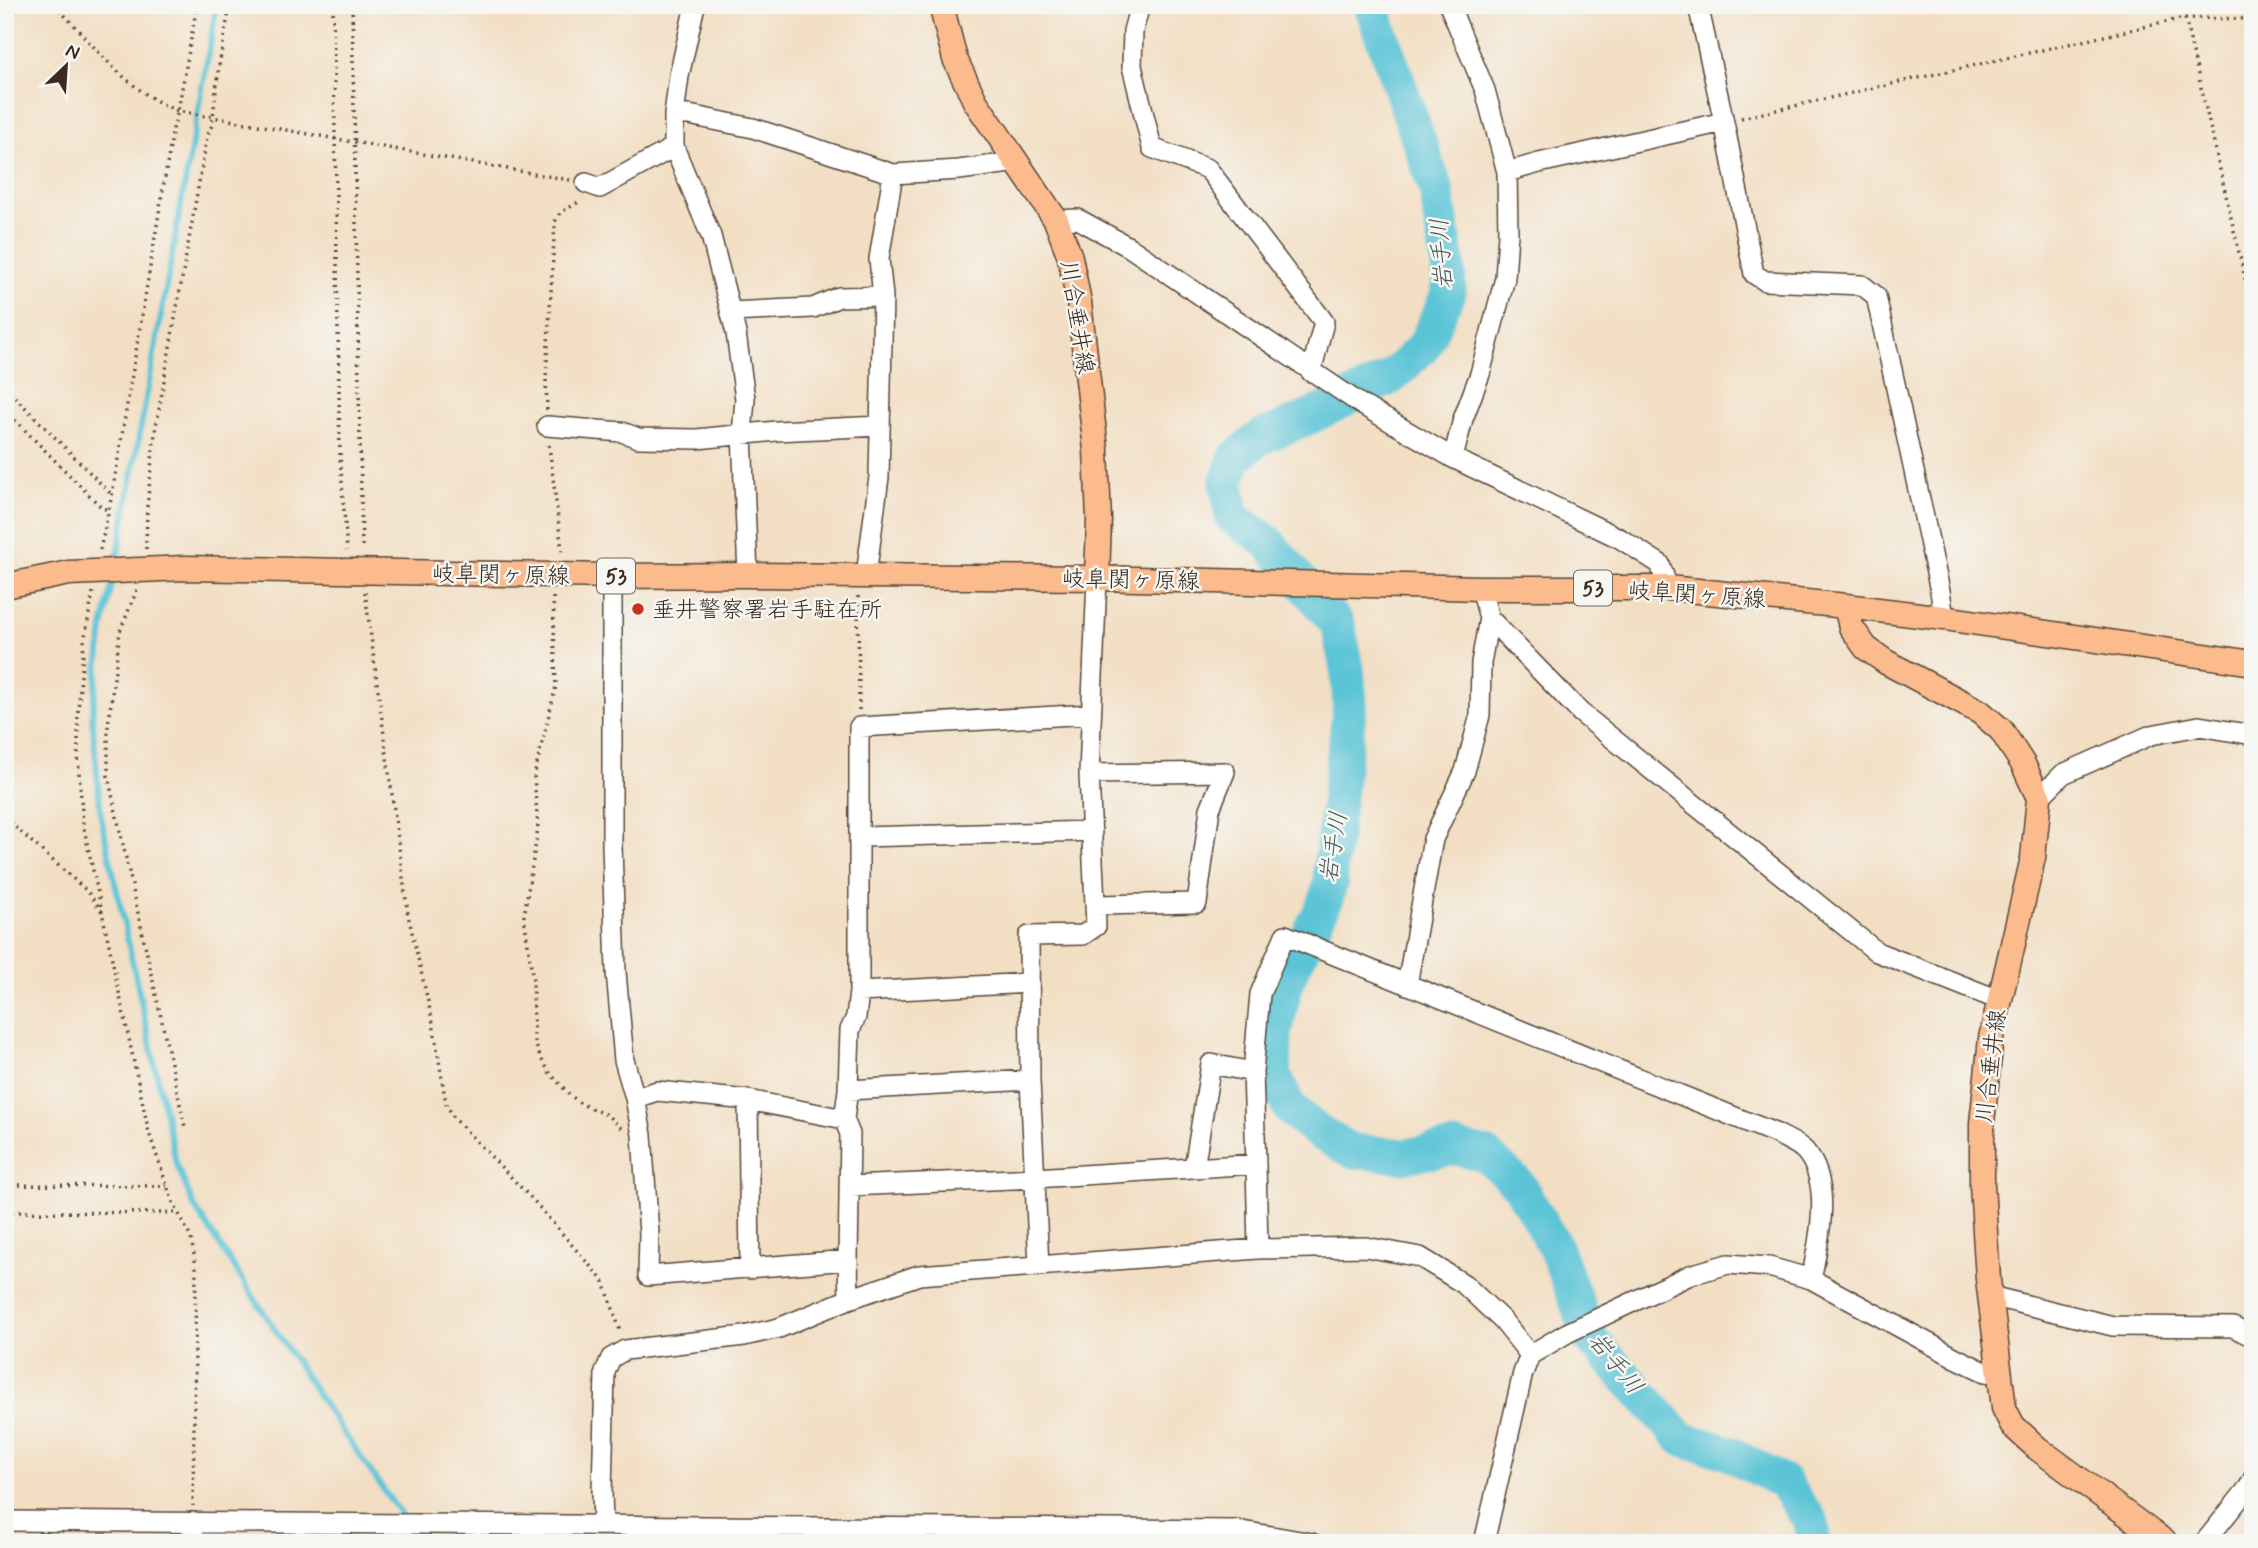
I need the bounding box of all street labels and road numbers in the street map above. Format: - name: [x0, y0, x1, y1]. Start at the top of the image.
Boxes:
- street label: 川合垂井線: [1052, 258, 1100, 376]
- road number: 53: [597, 558, 635, 594]
- street label: 岐阜関ヶ原線: [432, 560, 570, 592]
- street label: 岐阜関ヶ原線: [1062, 565, 1200, 597]
- road number: 53: [1574, 570, 1612, 606]
- street label: 岐阜関ヶ原線: [1627, 576, 1767, 616]
- street label: 川合垂井線: [1970, 1007, 2014, 1125]

